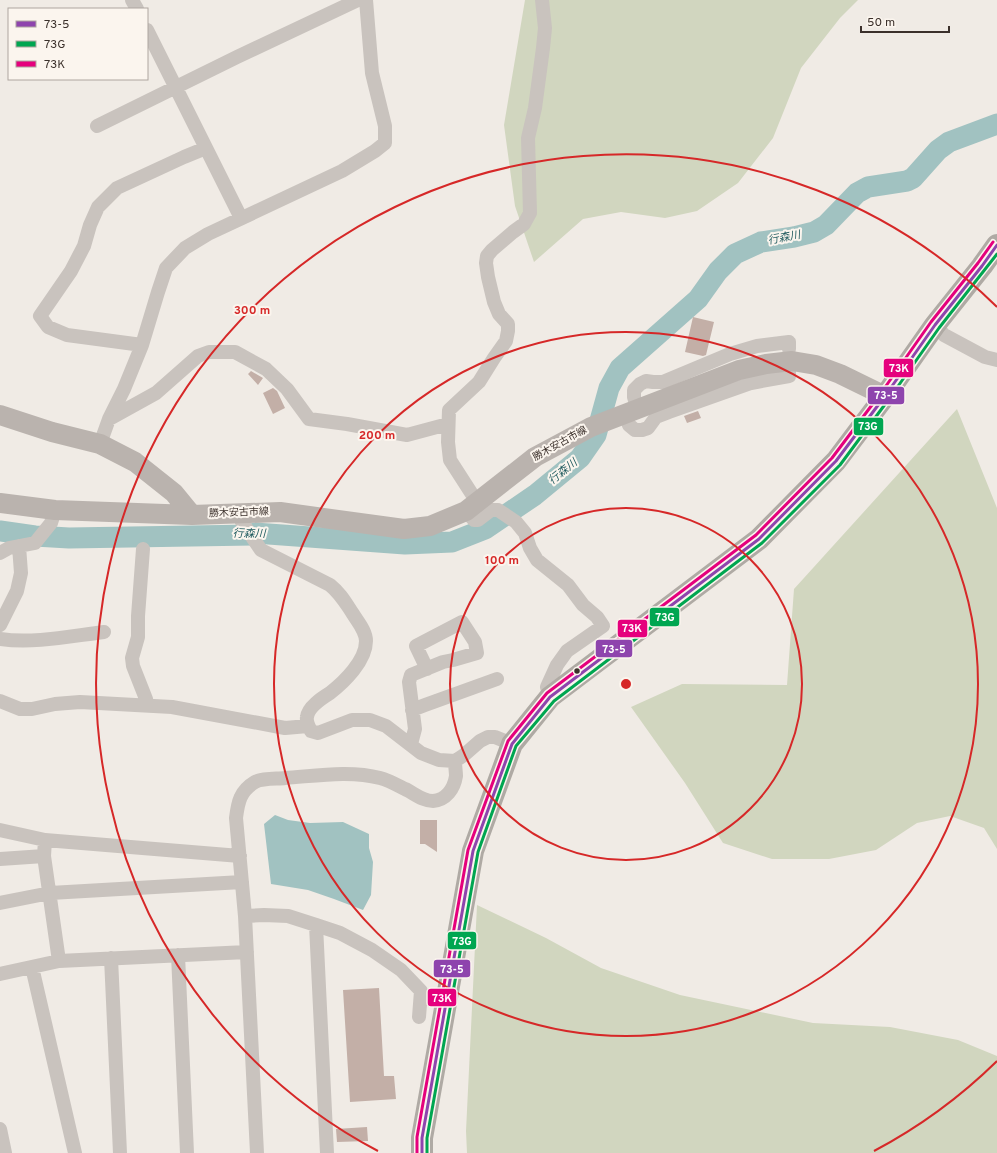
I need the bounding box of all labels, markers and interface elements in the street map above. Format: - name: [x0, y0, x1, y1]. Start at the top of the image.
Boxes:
- legend: [8, 8, 148, 80]
- scale bar: [861, 8, 949, 34]
- text: 50 m: [867, 15, 895, 31]
- text: 73-5: [44, 17, 70, 33]
- text: 73G: [44, 37, 65, 53]
- text: 73K: [44, 57, 65, 73]
- water label: 行森川: [766, 228, 803, 248]
- text: 300 m: [234, 303, 270, 319]
- line badge: 73K: [883, 358, 914, 378]
- text: 73K: [889, 362, 909, 376]
- line badge: 73-5: [867, 386, 905, 405]
- text: 73-5: [874, 389, 898, 403]
- line badge: 73G: [853, 417, 884, 436]
- text: 73G: [858, 420, 878, 434]
- street label: 勝木安古市線: [531, 424, 589, 464]
- text: 200 m: [359, 428, 395, 444]
- water label: 行森川: [546, 456, 581, 488]
- street label: 勝木安古市線: [209, 505, 269, 521]
- water label: 行森川: [232, 527, 267, 541]
- text: 100 m: [485, 553, 519, 569]
- line badge: 73G: [649, 607, 680, 627]
- text: 73G: [655, 611, 675, 625]
- line badge: 73K: [617, 619, 648, 638]
- text: 73K: [622, 622, 642, 636]
- line badge: 73-5: [595, 639, 633, 658]
- text: 73-5: [602, 643, 626, 657]
- unlabelled marker: [572, 666, 582, 676]
- centre of rings: [619, 677, 633, 691]
- line badge: 73G: [447, 931, 477, 950]
- text: 73G: [452, 935, 472, 949]
- line badge: 73-5: [433, 959, 471, 978]
- text: 73-5: [440, 963, 464, 977]
- line badge: 73K: [427, 988, 457, 1007]
- text: 73K: [432, 992, 452, 1006]

